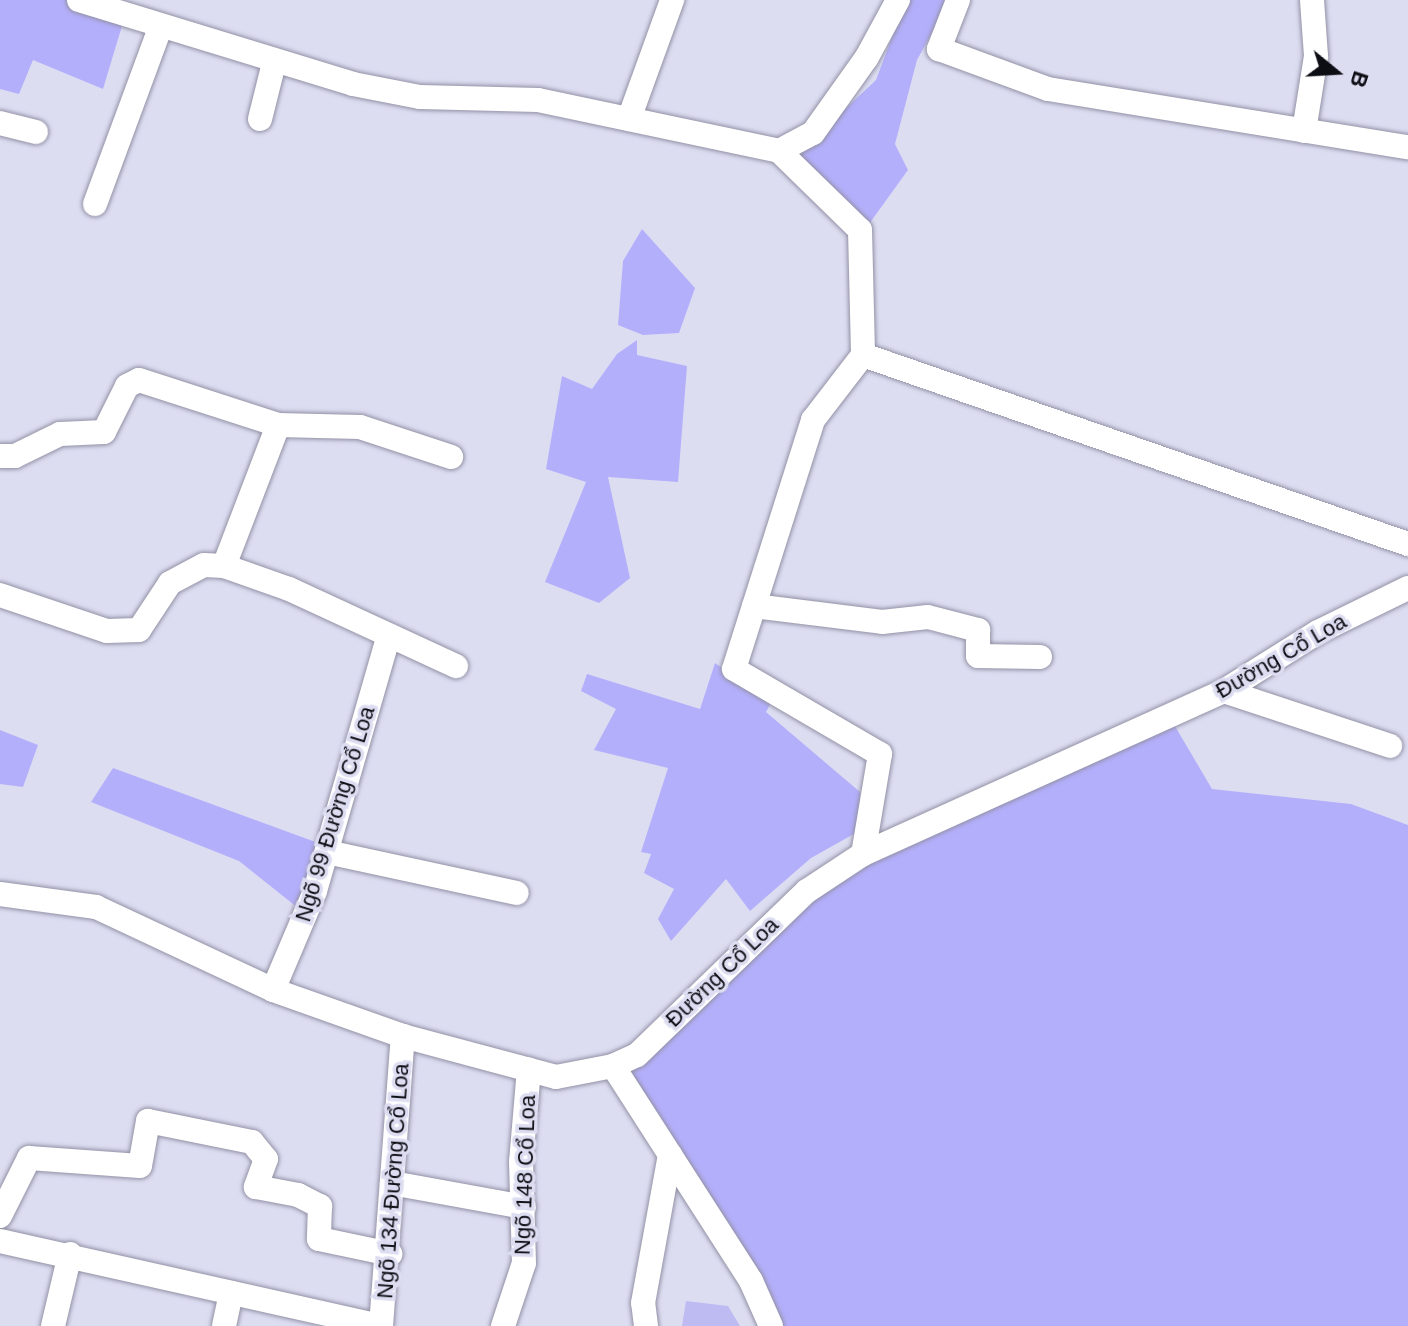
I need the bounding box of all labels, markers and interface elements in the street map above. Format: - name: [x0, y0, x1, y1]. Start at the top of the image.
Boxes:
- north arrow: [1296, 32, 1376, 112]
- text: B: [1345, 68, 1374, 91]
- street label: Đường Cổ Loa: [1211, 608, 1351, 704]
- street label: Ngõ 99 Đường Cổ Loa: [290, 703, 380, 925]
- street label: Đường Cổ Loa: [660, 912, 784, 1032]
- street label: Ngõ 134 Đường Cổ Loa: [372, 1062, 414, 1300]
- street label: Ngõ 148 Cổ Loa: [509, 1094, 541, 1256]

